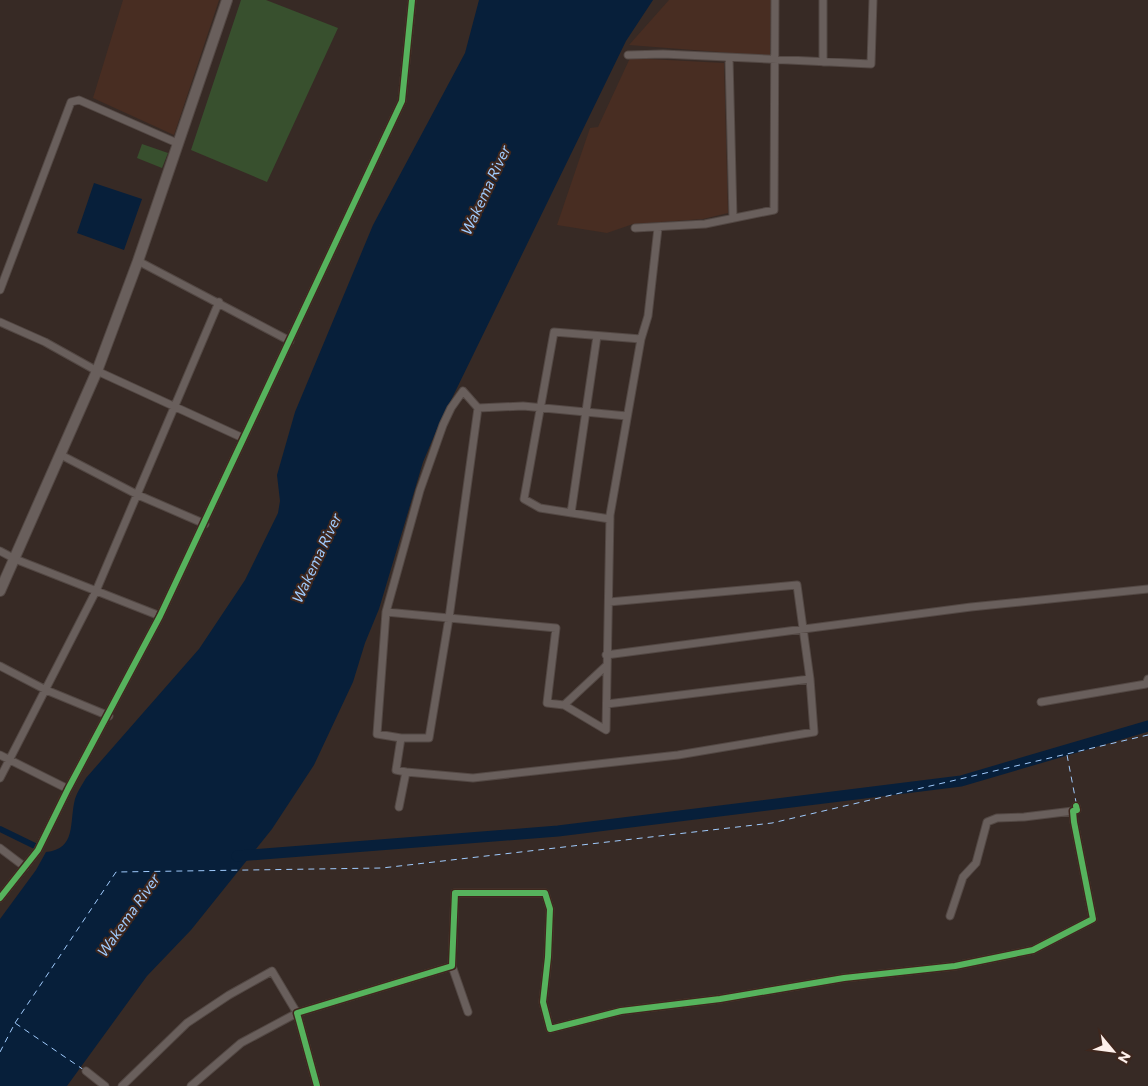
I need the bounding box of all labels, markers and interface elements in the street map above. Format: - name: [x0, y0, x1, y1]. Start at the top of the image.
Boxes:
- water label: Wakema River: [456, 141, 514, 238]
- water label: Wakema River: [287, 509, 345, 606]
- water label: Wakema River: [93, 869, 164, 960]
- north arrow: [1088, 1026, 1138, 1076]
- text: N: [1115, 1049, 1135, 1066]

